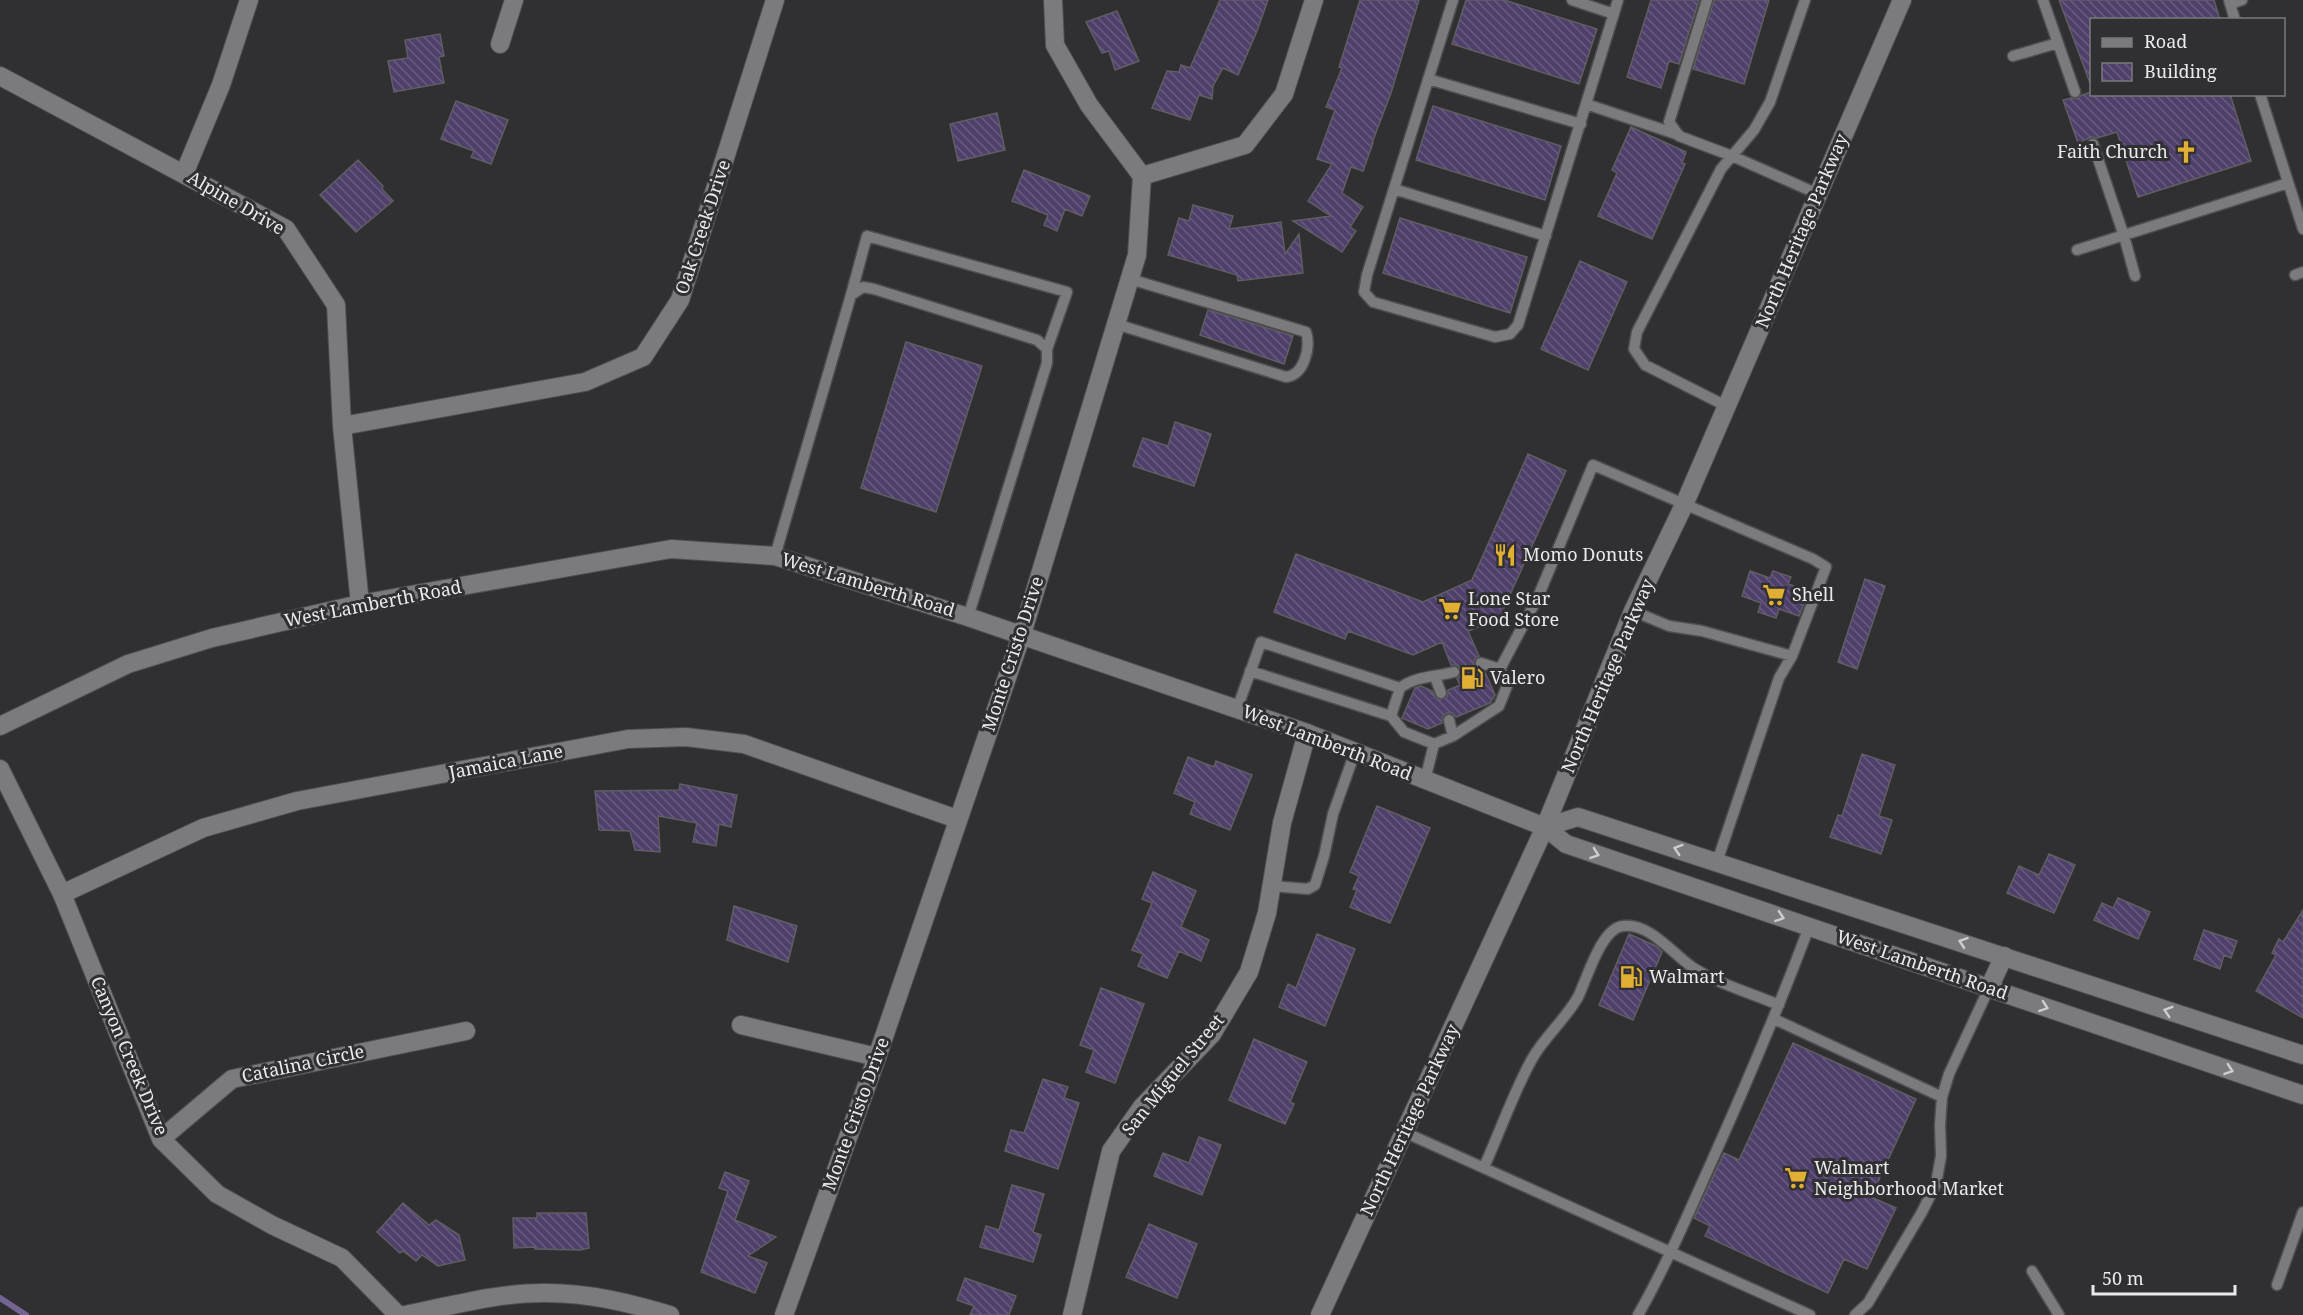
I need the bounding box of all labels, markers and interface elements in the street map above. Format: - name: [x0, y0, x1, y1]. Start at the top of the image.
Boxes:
- legend: [2090, 18, 2285, 96]
- text: Road: [2144, 29, 2187, 53]
- text: Building: [2144, 59, 2217, 83]
- street label: North Heritage Parkway: [1749, 129, 1853, 332]
- place label: Faith Church: [2057, 139, 2168, 163]
- church icon: Faith Church: [2173, 139, 2199, 165]
- street label: Oak Creek Drive: [669, 156, 735, 297]
- street label: Alpine Drive: [184, 165, 289, 240]
- restaurant icon: Momo Donuts: [1492, 542, 1518, 568]
- place label: Momo Donuts: [1523, 542, 1643, 566]
- street label: West Lamberth Road: [779, 546, 958, 622]
- street label: Monte Cristo Drive: [976, 573, 1048, 734]
- street label: West Lamberth Road: [282, 574, 463, 632]
- street label: North Heritage Parkway: [1555, 574, 1659, 777]
- supermarket icon: Shell: [1761, 582, 1787, 608]
- place label: Shell: [1792, 582, 1834, 606]
- place label: Lone Star Food Store: [1468, 586, 1559, 631]
- supermarket icon: Lone Star Food Store: [1437, 596, 1463, 622]
- fuel station icon: Valero: [1459, 665, 1485, 691]
- place label: Valero: [1490, 665, 1545, 689]
- street label: West Lamberth Road: [1239, 699, 1416, 786]
- street label: Jamaica Lane: [446, 738, 565, 784]
- one-way arrow: [1673, 844, 1684, 857]
- one-way arrow: [1589, 846, 1600, 859]
- one-way arrow: [1774, 909, 1785, 922]
- street label: West Lamberth Road: [1833, 923, 2011, 1005]
- one-way arrow: [1958, 937, 1969, 950]
- fuel station icon: Walmart: [1618, 964, 1644, 990]
- place label: Walmart: [1649, 964, 1724, 988]
- street label: Canyon Creek Drive: [86, 972, 174, 1139]
- one-way arrow: [2038, 999, 2049, 1012]
- one-way arrow: [2163, 1005, 2174, 1018]
- street label: San Miguel Street: [1116, 1009, 1229, 1140]
- street label: North Heritage Parkway: [1354, 1019, 1465, 1219]
- street label: Monte Cristo Drive: [816, 1034, 894, 1194]
- street label: Catalina Circle: [239, 1038, 366, 1088]
- one-way arrow: [2223, 1062, 2234, 1075]
- place label: Walmart Neighborhood Market: [1814, 1155, 2004, 1200]
- supermarket icon: Walmart Neighborhood Market: [1783, 1165, 1809, 1191]
- scale bar: [2093, 1258, 2236, 1296]
- text: 50 m: [2102, 1266, 2144, 1290]

